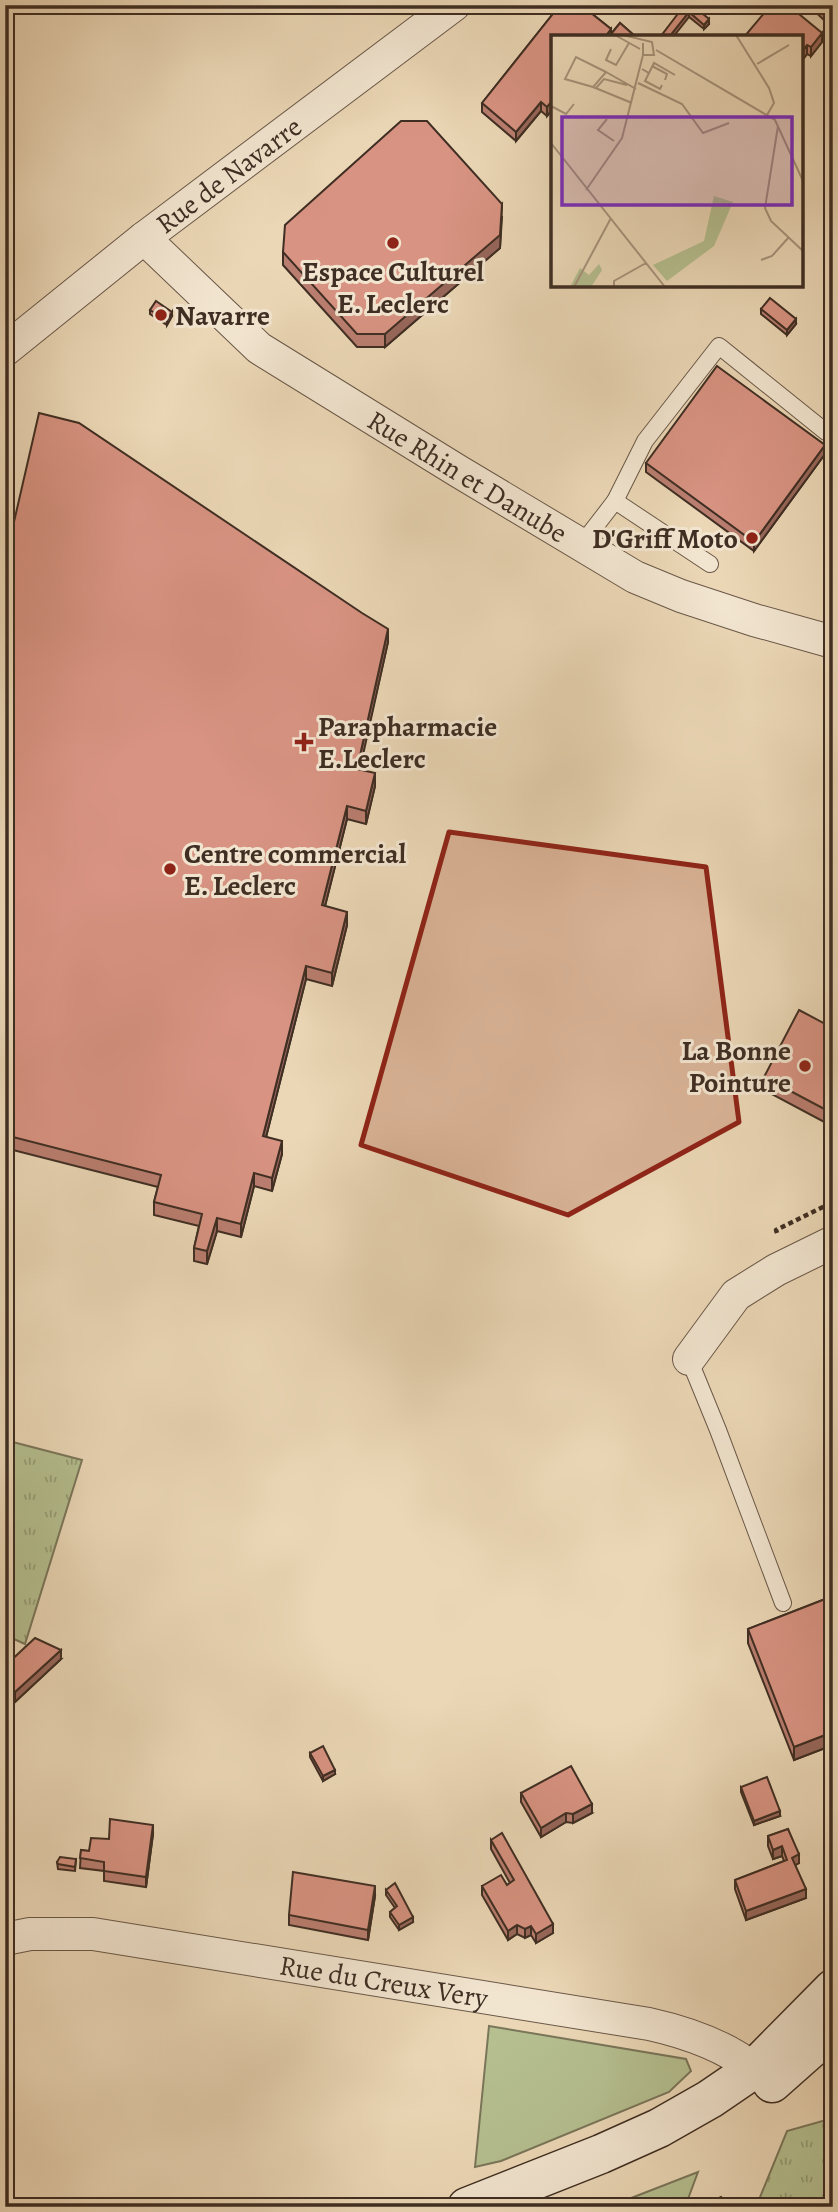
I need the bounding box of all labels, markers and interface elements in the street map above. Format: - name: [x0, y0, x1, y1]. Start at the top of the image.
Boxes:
- inset map: [551, 35, 803, 287]
- street label: Rue de Navarre: [148, 108, 310, 243]
- marker: Espace Culturel E. Leclerc: [385, 235, 401, 251]
- place label: Espace Culturel E. Leclerc: [302, 253, 485, 323]
- place label: Navarre: [175, 297, 270, 335]
- marker: Navarre: [153, 307, 169, 323]
- street label: Rue Rhin et Danube: [360, 402, 574, 552]
- place label: D'Griff Moto: [592, 520, 738, 558]
- marker: D'Griff Moto: [744, 530, 760, 546]
- place label: Parapharmacie E.Leclerc: [318, 708, 497, 778]
- marker: Parapharmacie E.Leclerc: [296, 734, 312, 750]
- place label: Centre commercial E. Leclerc: [184, 835, 407, 905]
- marker: Centre commercial E. Leclerc: [162, 861, 178, 877]
- place label: La Bonne Pointure: [682, 1032, 791, 1102]
- marker: La Bonne Pointure: [797, 1058, 813, 1074]
- street label: Rue du Creux Very: [277, 1946, 491, 2018]

